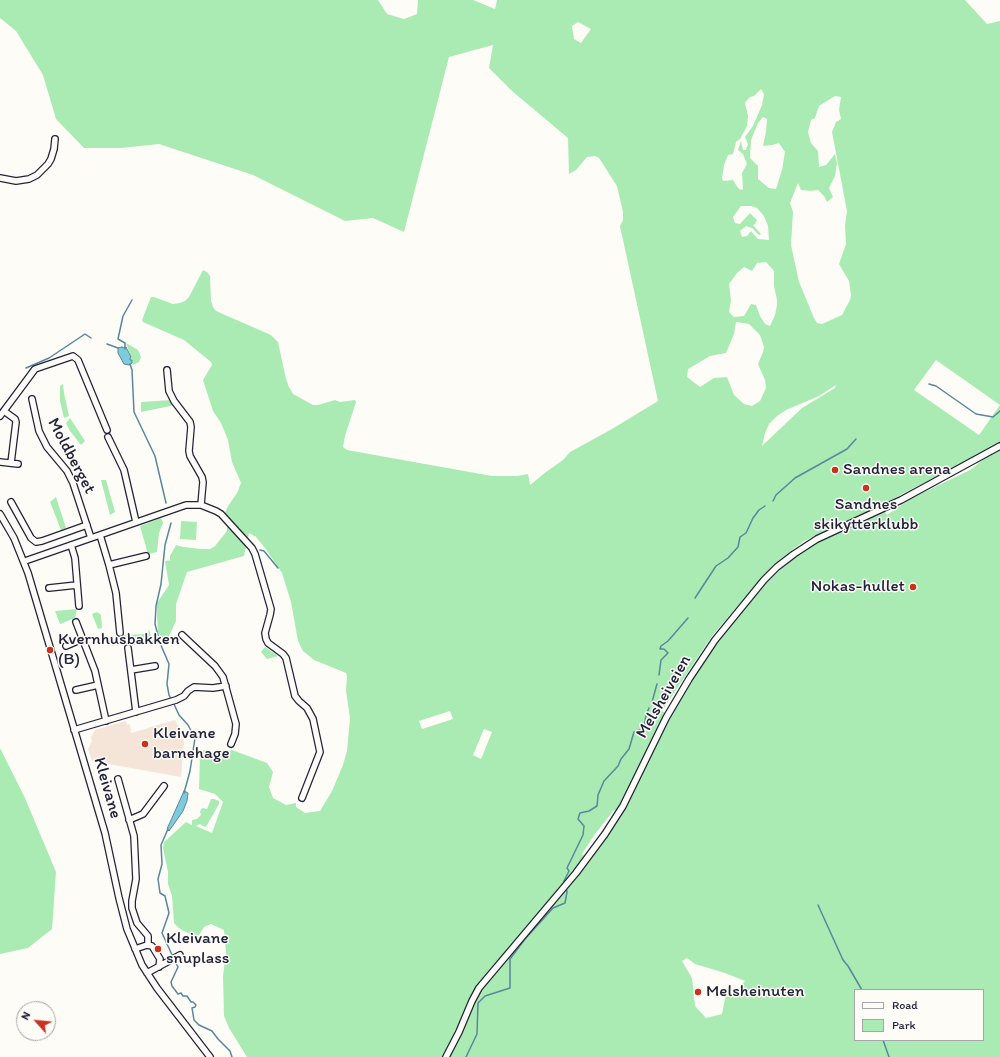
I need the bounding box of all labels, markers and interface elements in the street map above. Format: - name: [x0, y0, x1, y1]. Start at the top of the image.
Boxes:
- street label: Moldberget: [43, 415, 99, 497]
- place label: Sandnes arena: [843, 460, 951, 480]
- marker: Sandnes arena: [830, 465, 840, 475]
- marker: Sandnes skikytterklubb: [861, 483, 871, 493]
- place label: Sandnes skikytterklubb: [814, 495, 918, 535]
- place label: Nokas-hullet: [811, 577, 905, 597]
- marker: Nokas-hullet: [908, 582, 918, 592]
- place label: Kvernhusbakken (B): [58, 630, 180, 670]
- marker: Kvernhusbakken (B): [45, 645, 55, 655]
- street label: Melsheiveien: [632, 652, 696, 742]
- place label: Kleivane barnehage: [153, 724, 230, 764]
- marker: Kleivane barnehage: [140, 739, 150, 749]
- street label: Kleivane: [89, 755, 125, 821]
- place label: Kleivane snuplass: [166, 929, 229, 969]
- marker: Kleivane snuplass: [153, 944, 163, 954]
- place label: Melsheinuten: [706, 982, 804, 1002]
- marker: Melsheinuten: [693, 987, 703, 997]
- legend: [854, 989, 984, 1041]
- text: Road: [892, 998, 918, 1012]
- north arrow: [16, 1001, 56, 1041]
- text: N: [18, 1010, 33, 1022]
- text: Park: [892, 1018, 916, 1032]

